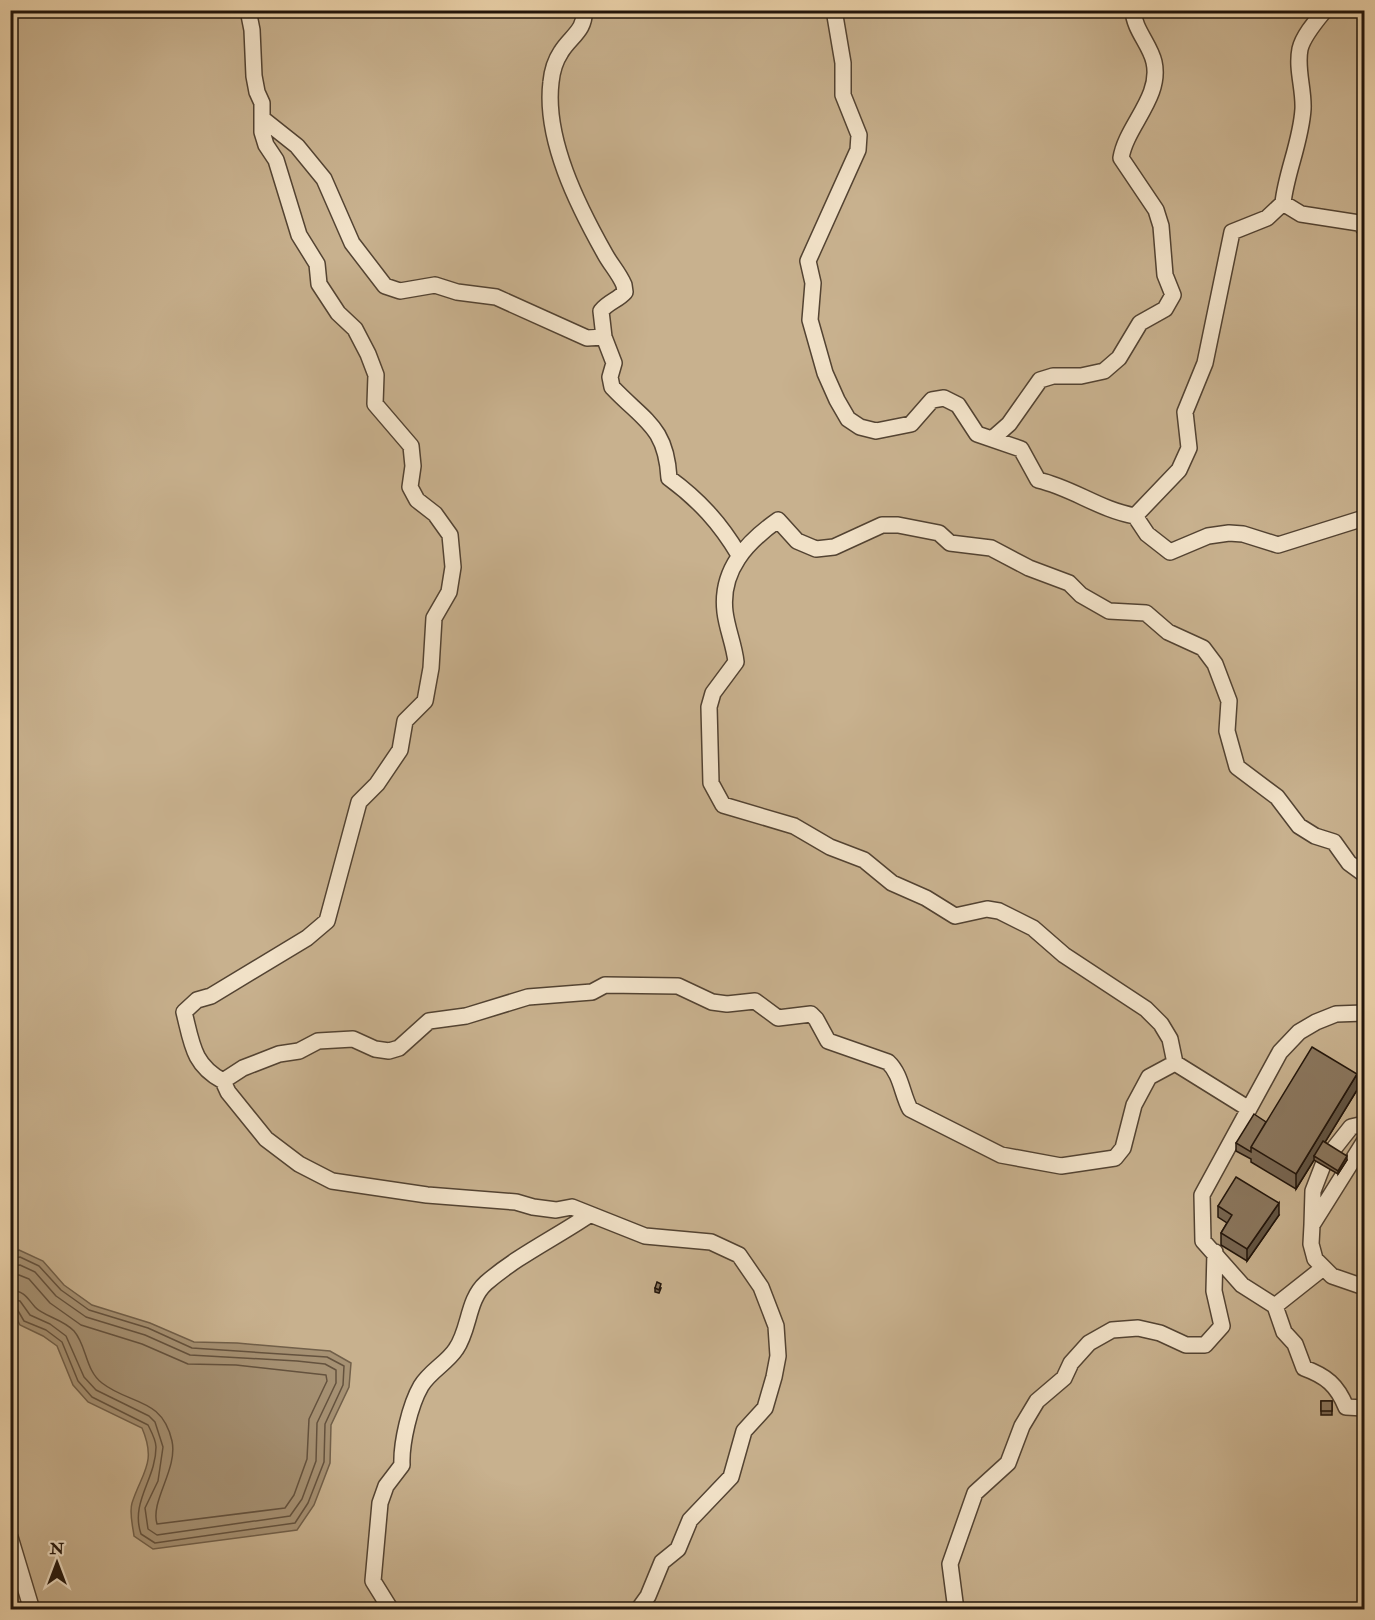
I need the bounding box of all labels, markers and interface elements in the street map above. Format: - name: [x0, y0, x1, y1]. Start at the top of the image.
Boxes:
- north arrow: [27, 1533, 87, 1593]
- text: N: [49, 1539, 65, 1559]

